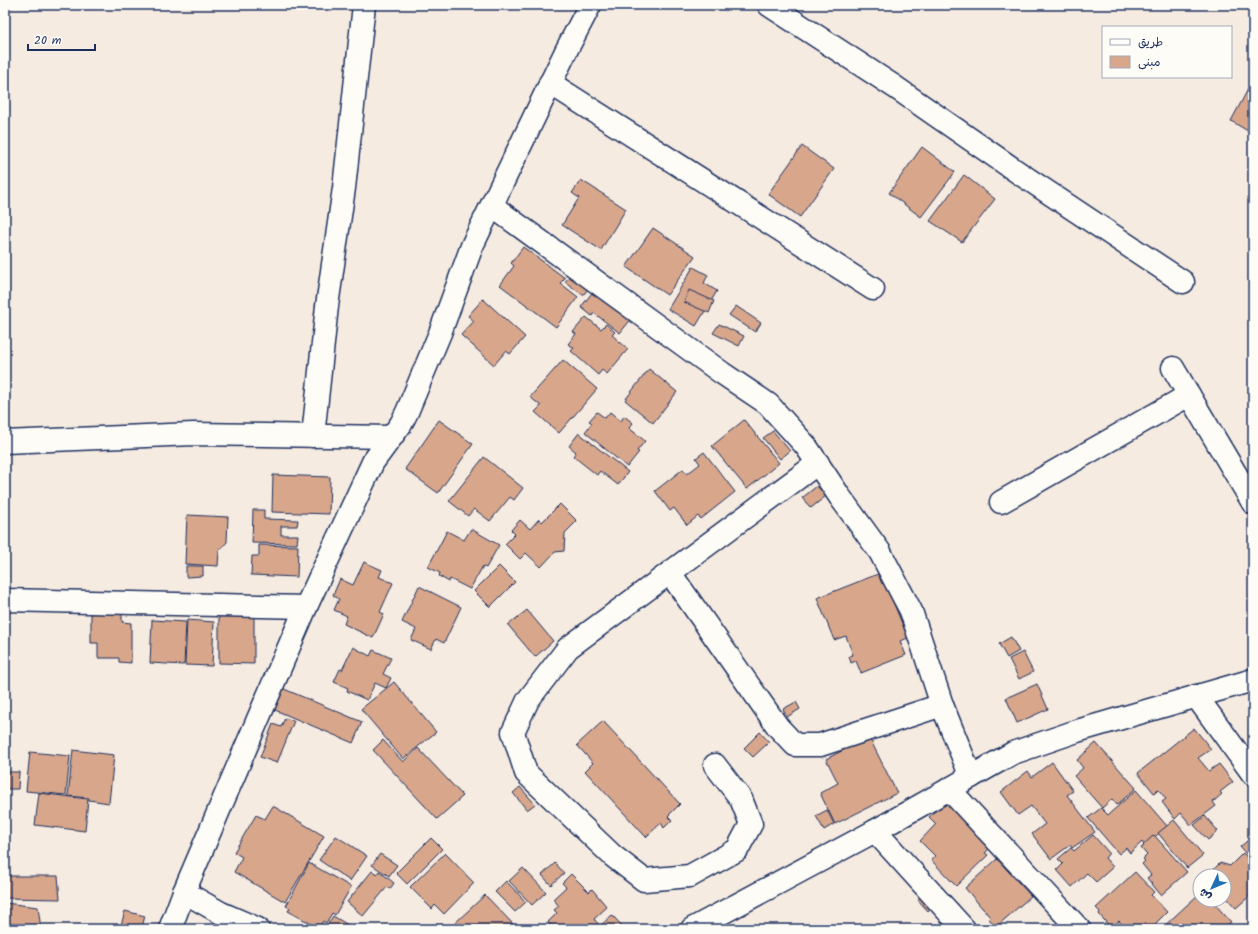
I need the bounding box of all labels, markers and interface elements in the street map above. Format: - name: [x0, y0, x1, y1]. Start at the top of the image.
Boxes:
- scale bar: [28, 26, 95, 52]
- legend: [1102, 26, 1232, 78]
- text: 20 m: [34, 31, 62, 50]
- text: طريق: [1138, 33, 1163, 52]
- text: مبنى: [1138, 53, 1161, 72]
- north arrow: [1192, 868, 1232, 908]
- text: ش: [1195, 884, 1216, 905]

